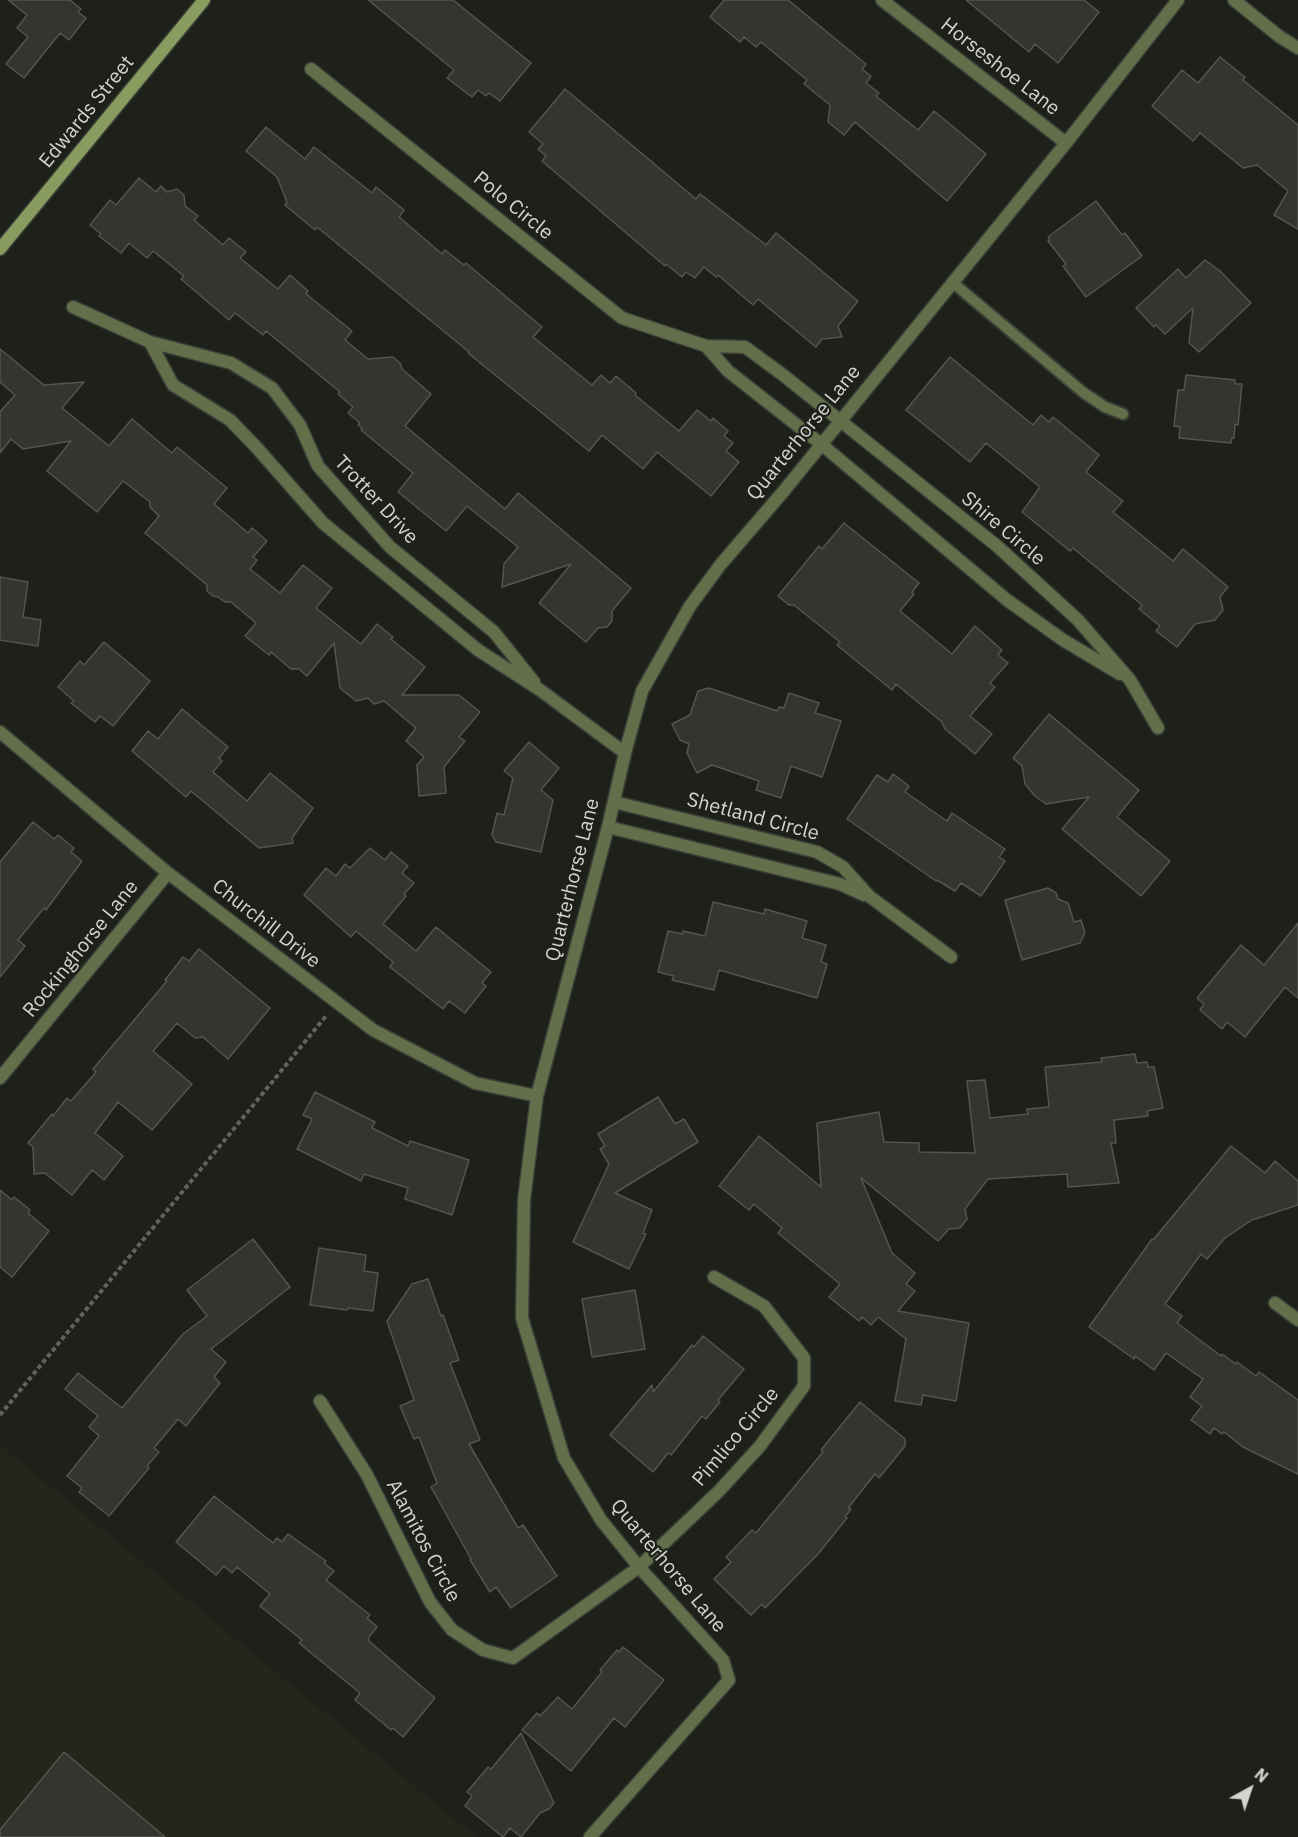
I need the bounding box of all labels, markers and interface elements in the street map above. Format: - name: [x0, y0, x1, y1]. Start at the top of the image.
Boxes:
- street label: Horseshoe Lane: [936, 13, 1064, 121]
- street label: Edwards Street: [35, 51, 139, 173]
- street label: Polo Circle: [468, 167, 558, 245]
- street label: Quarterhorse Lane: [742, 360, 866, 506]
- street label: Trotter Drive: [329, 451, 423, 549]
- street label: Shire Circle: [956, 487, 1050, 571]
- street label: Shetland Circle: [684, 788, 822, 846]
- street label: Quarterhorse Lane: [541, 796, 605, 964]
- street label: Churchill Drive: [207, 874, 325, 974]
- street label: Rockinghorse Lane: [18, 876, 144, 1022]
- street label: Pimlico Circle: [688, 1383, 784, 1491]
- street label: Alamitos Circle: [381, 1476, 465, 1606]
- street label: Quarterhorse Lane: [605, 1494, 731, 1638]
- north arrow: [1220, 1759, 1280, 1819]
- text: N: [1251, 1764, 1272, 1787]

